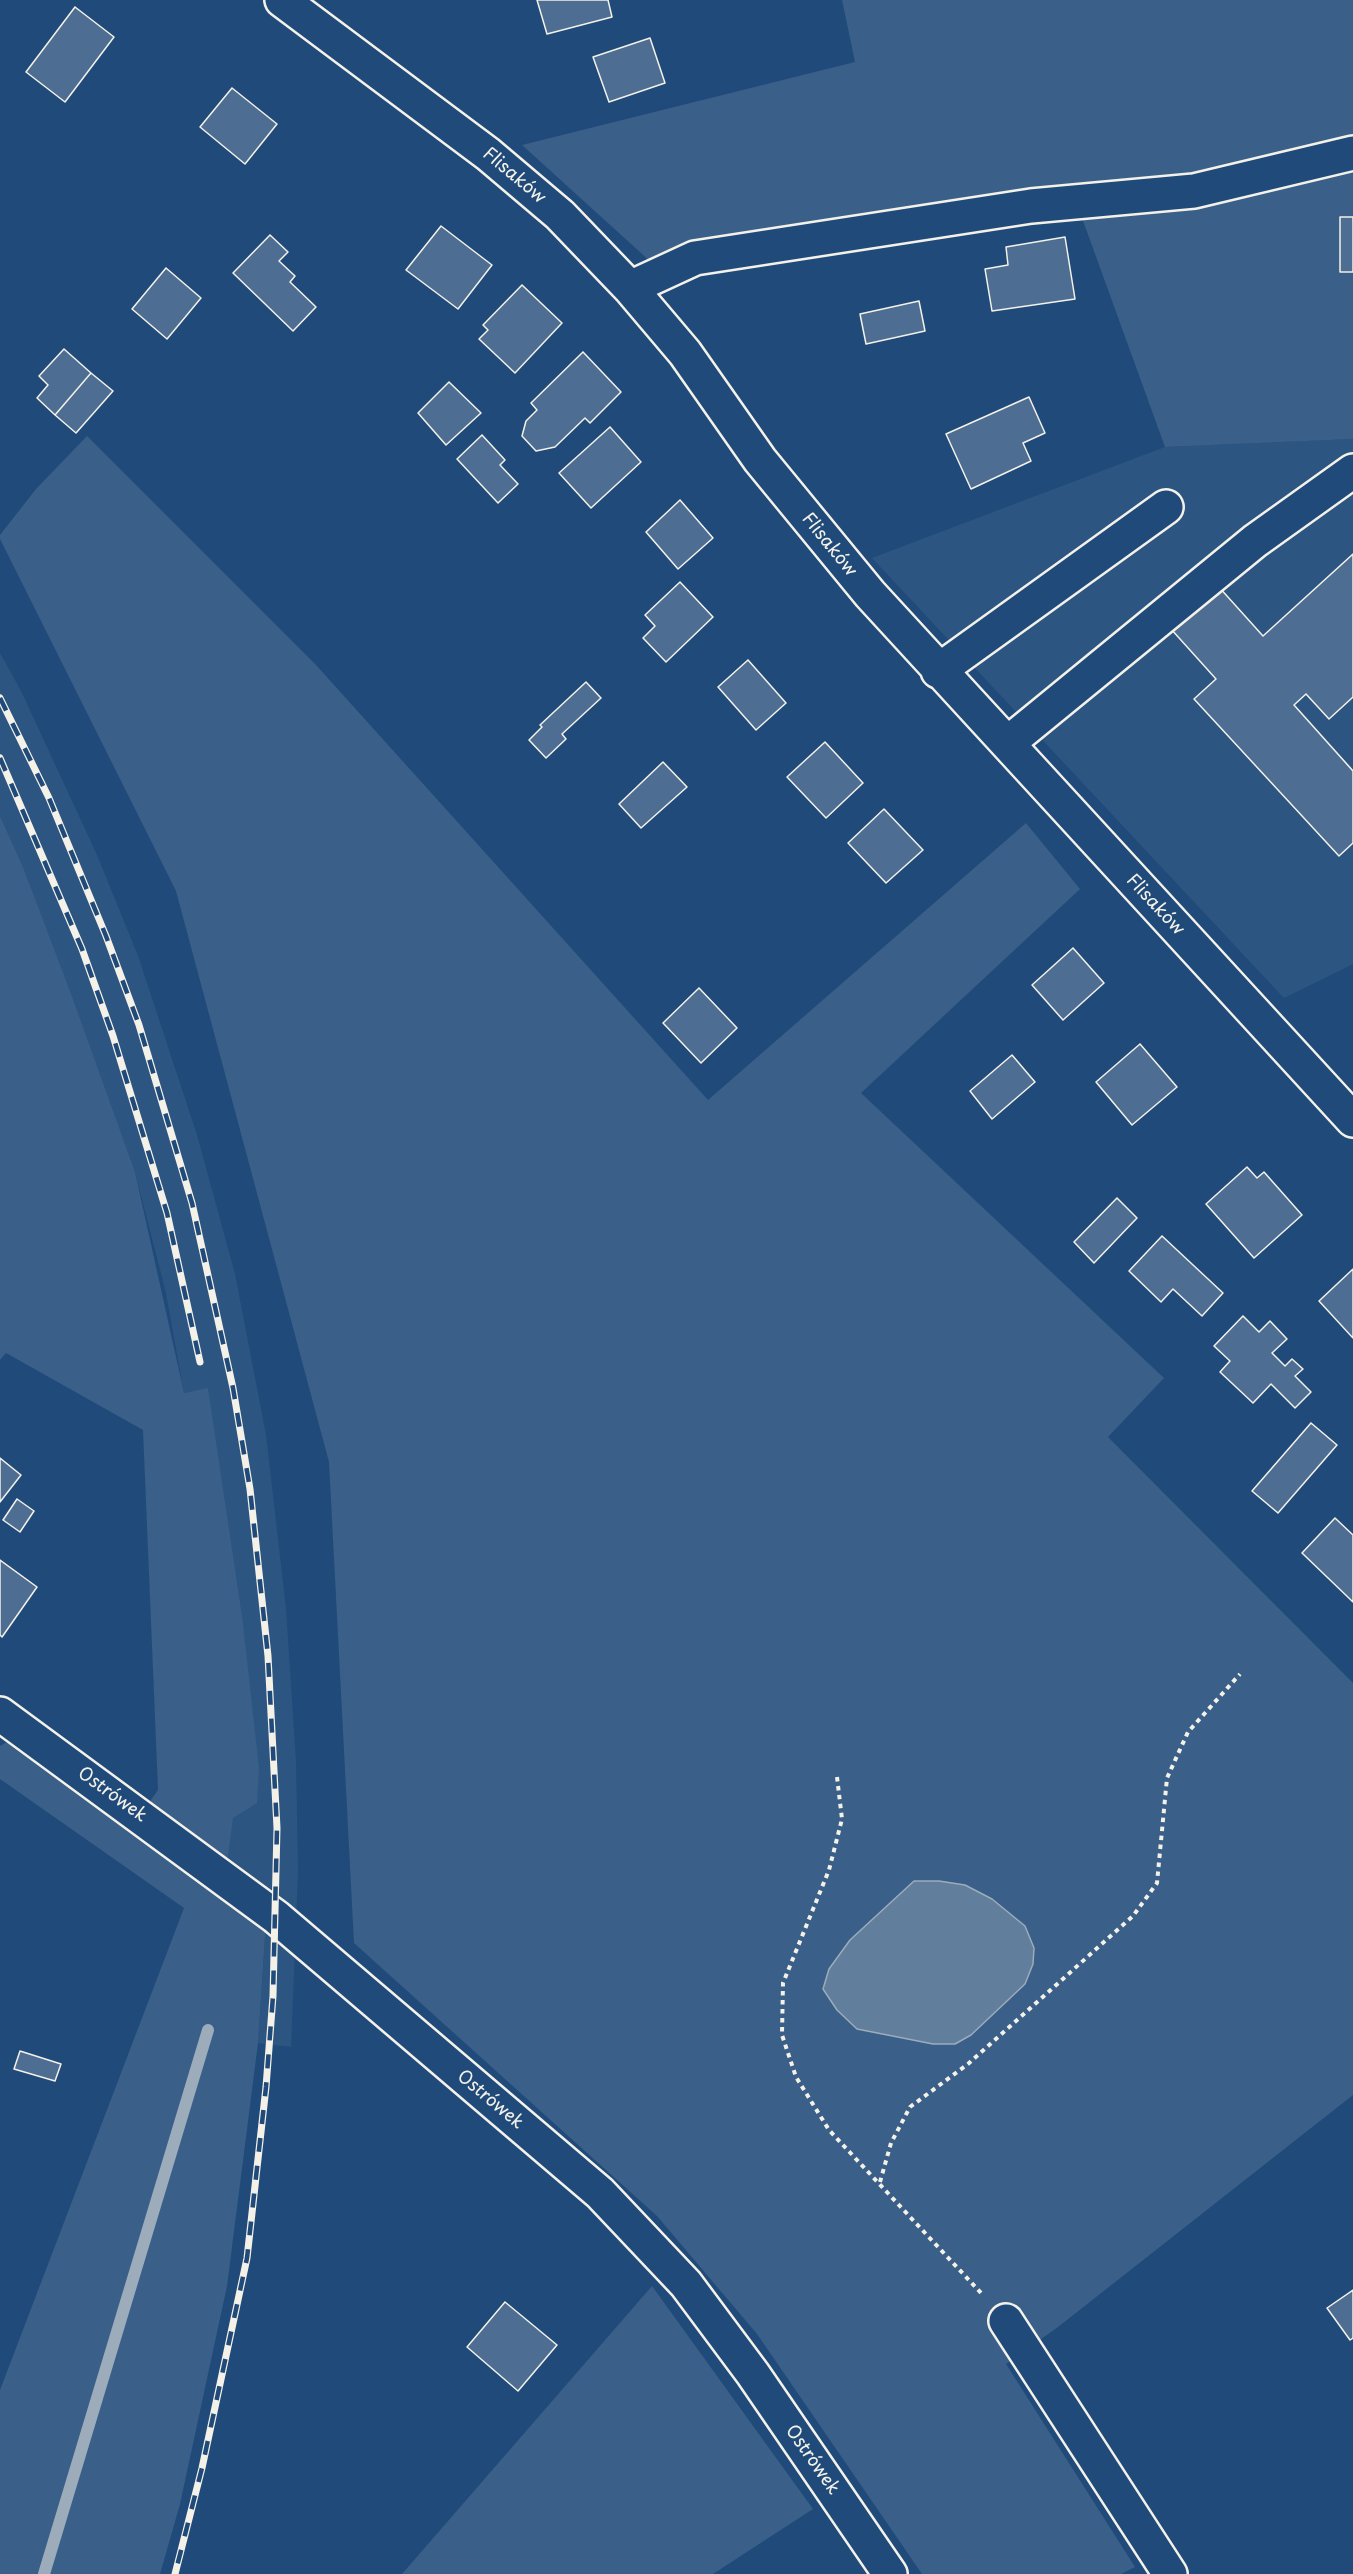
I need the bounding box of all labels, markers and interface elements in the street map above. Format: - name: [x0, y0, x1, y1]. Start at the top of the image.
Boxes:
- street label: Flisaków: [478, 143, 550, 209]
- street label: Flisaków: [797, 509, 861, 581]
- street label: Flisaków: [1121, 870, 1189, 940]
- street label: Ostrówek: [73, 1763, 151, 1827]
- street label: Ostrówek: [452, 2066, 528, 2134]
- street label: Ostrówek: [780, 2421, 844, 2499]

